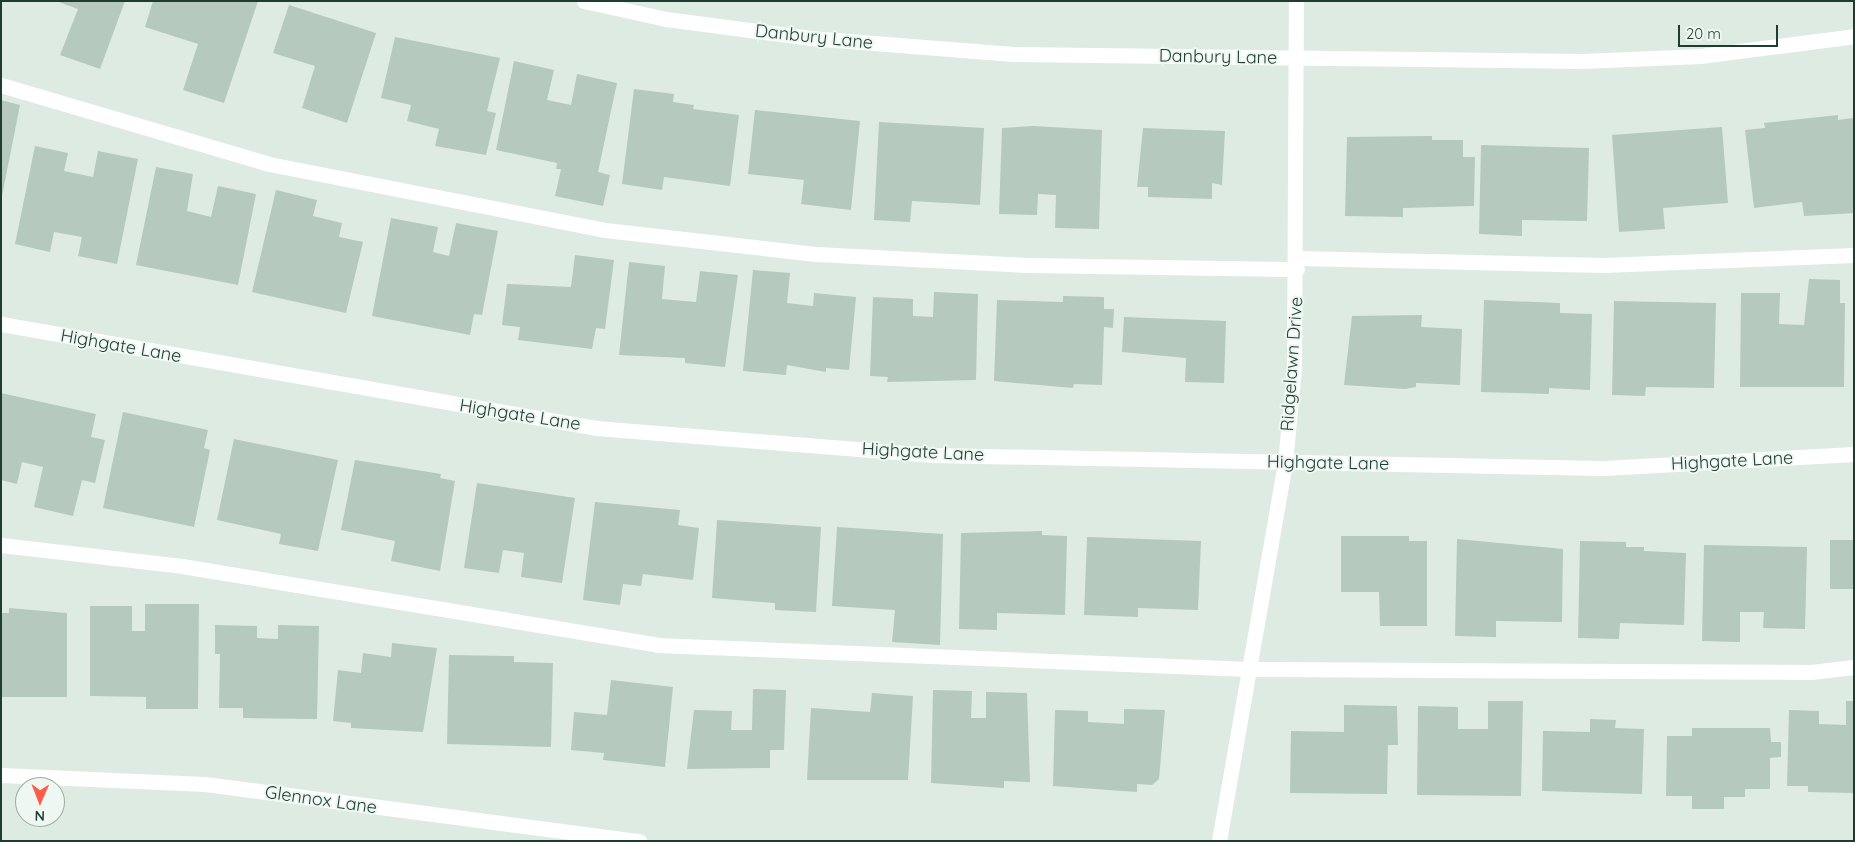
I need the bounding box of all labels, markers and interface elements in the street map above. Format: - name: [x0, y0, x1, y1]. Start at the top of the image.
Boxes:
- scale bar: [1680, 15, 1780, 47]
- street label: Danbury Lane: [754, 20, 874, 54]
- text: 20 m: [1686, 24, 1721, 43]
- street label: Danbury Lane: [1159, 45, 1277, 69]
- street label: Ridgelawn Drive: [1277, 296, 1307, 432]
- street label: Highgate Lane: [59, 325, 183, 367]
- street label: Highgate Lane: [458, 395, 582, 435]
- street label: Highgate Lane: [861, 438, 985, 466]
- street label: Highgate Lane: [1670, 447, 1794, 475]
- street label: Highgate Lane: [1267, 451, 1389, 475]
- north arrow: [15, 777, 65, 827]
- street label: Glennox Lane: [264, 781, 378, 819]
- text: N: [34, 807, 45, 825]

